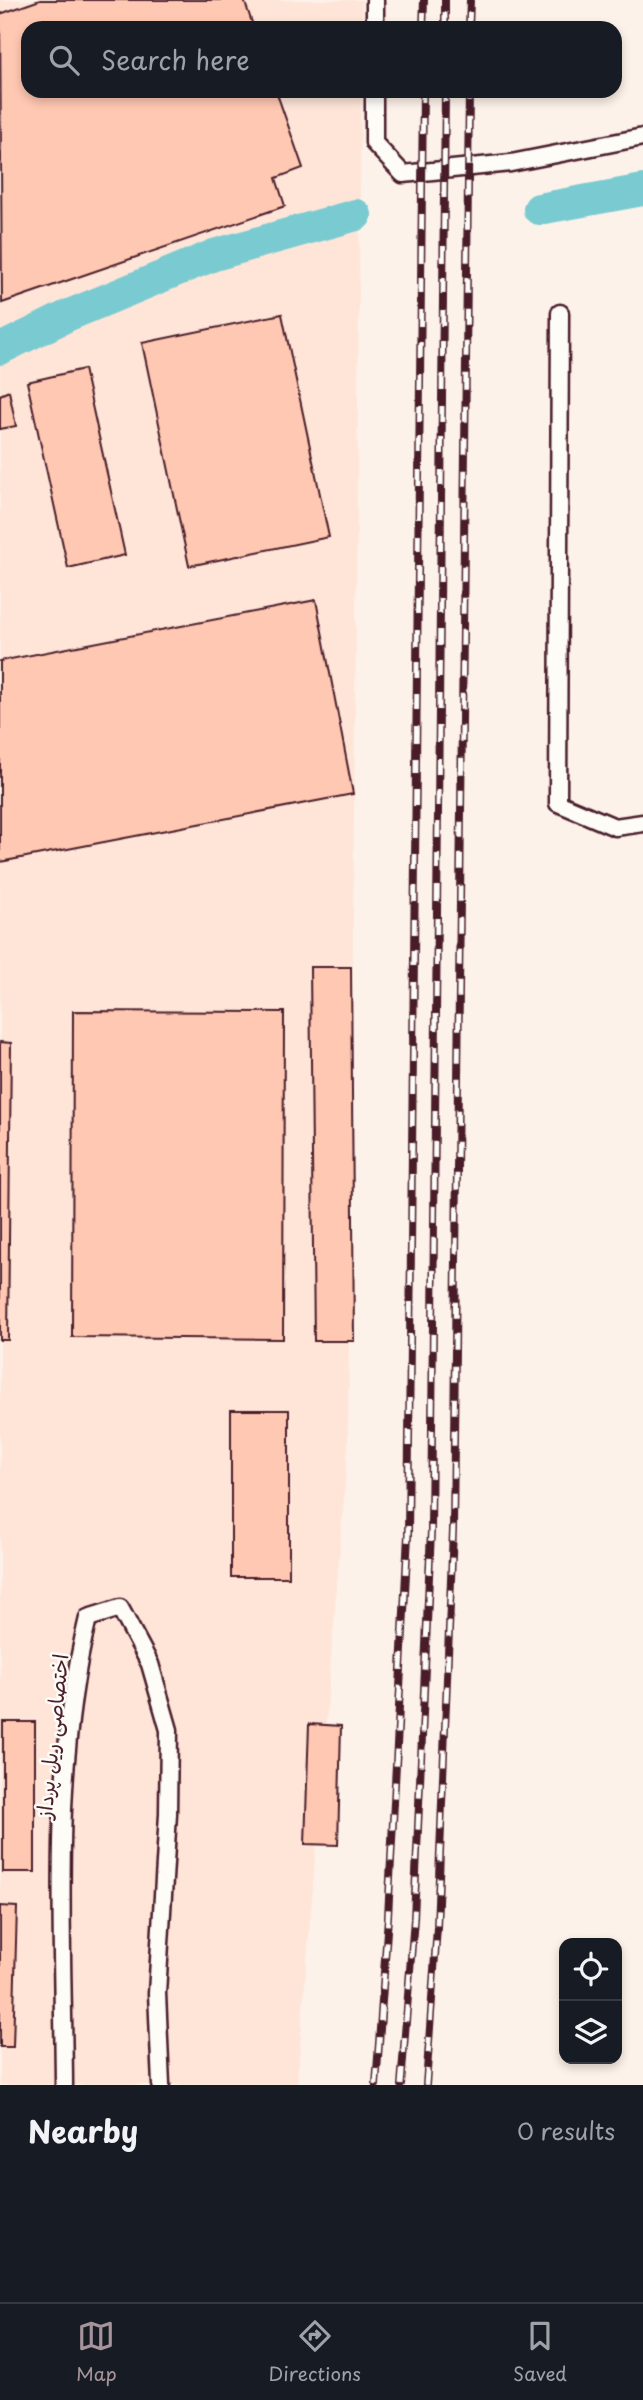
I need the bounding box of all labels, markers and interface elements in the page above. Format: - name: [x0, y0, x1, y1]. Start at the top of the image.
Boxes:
- search box: [21, 21, 622, 98]
- text: Search here: [101, 40, 250, 79]
- icon: search: [45, 41, 83, 79]
- street label: اختصاصی ریل پرداز: [26, 1652, 76, 1822]
- map controls: [559, 1938, 622, 2064]
- button: locate: [559, 1938, 622, 2001]
- button: layers: [559, 2001, 622, 2064]
- text: Nearby: [28, 2108, 138, 2153]
- text: 0 results: [517, 2113, 615, 2148]
- tab: Map: [76, 2317, 117, 2387]
- tab: Directions: [269, 2317, 361, 2387]
- tab: Saved: [513, 2317, 567, 2387]

